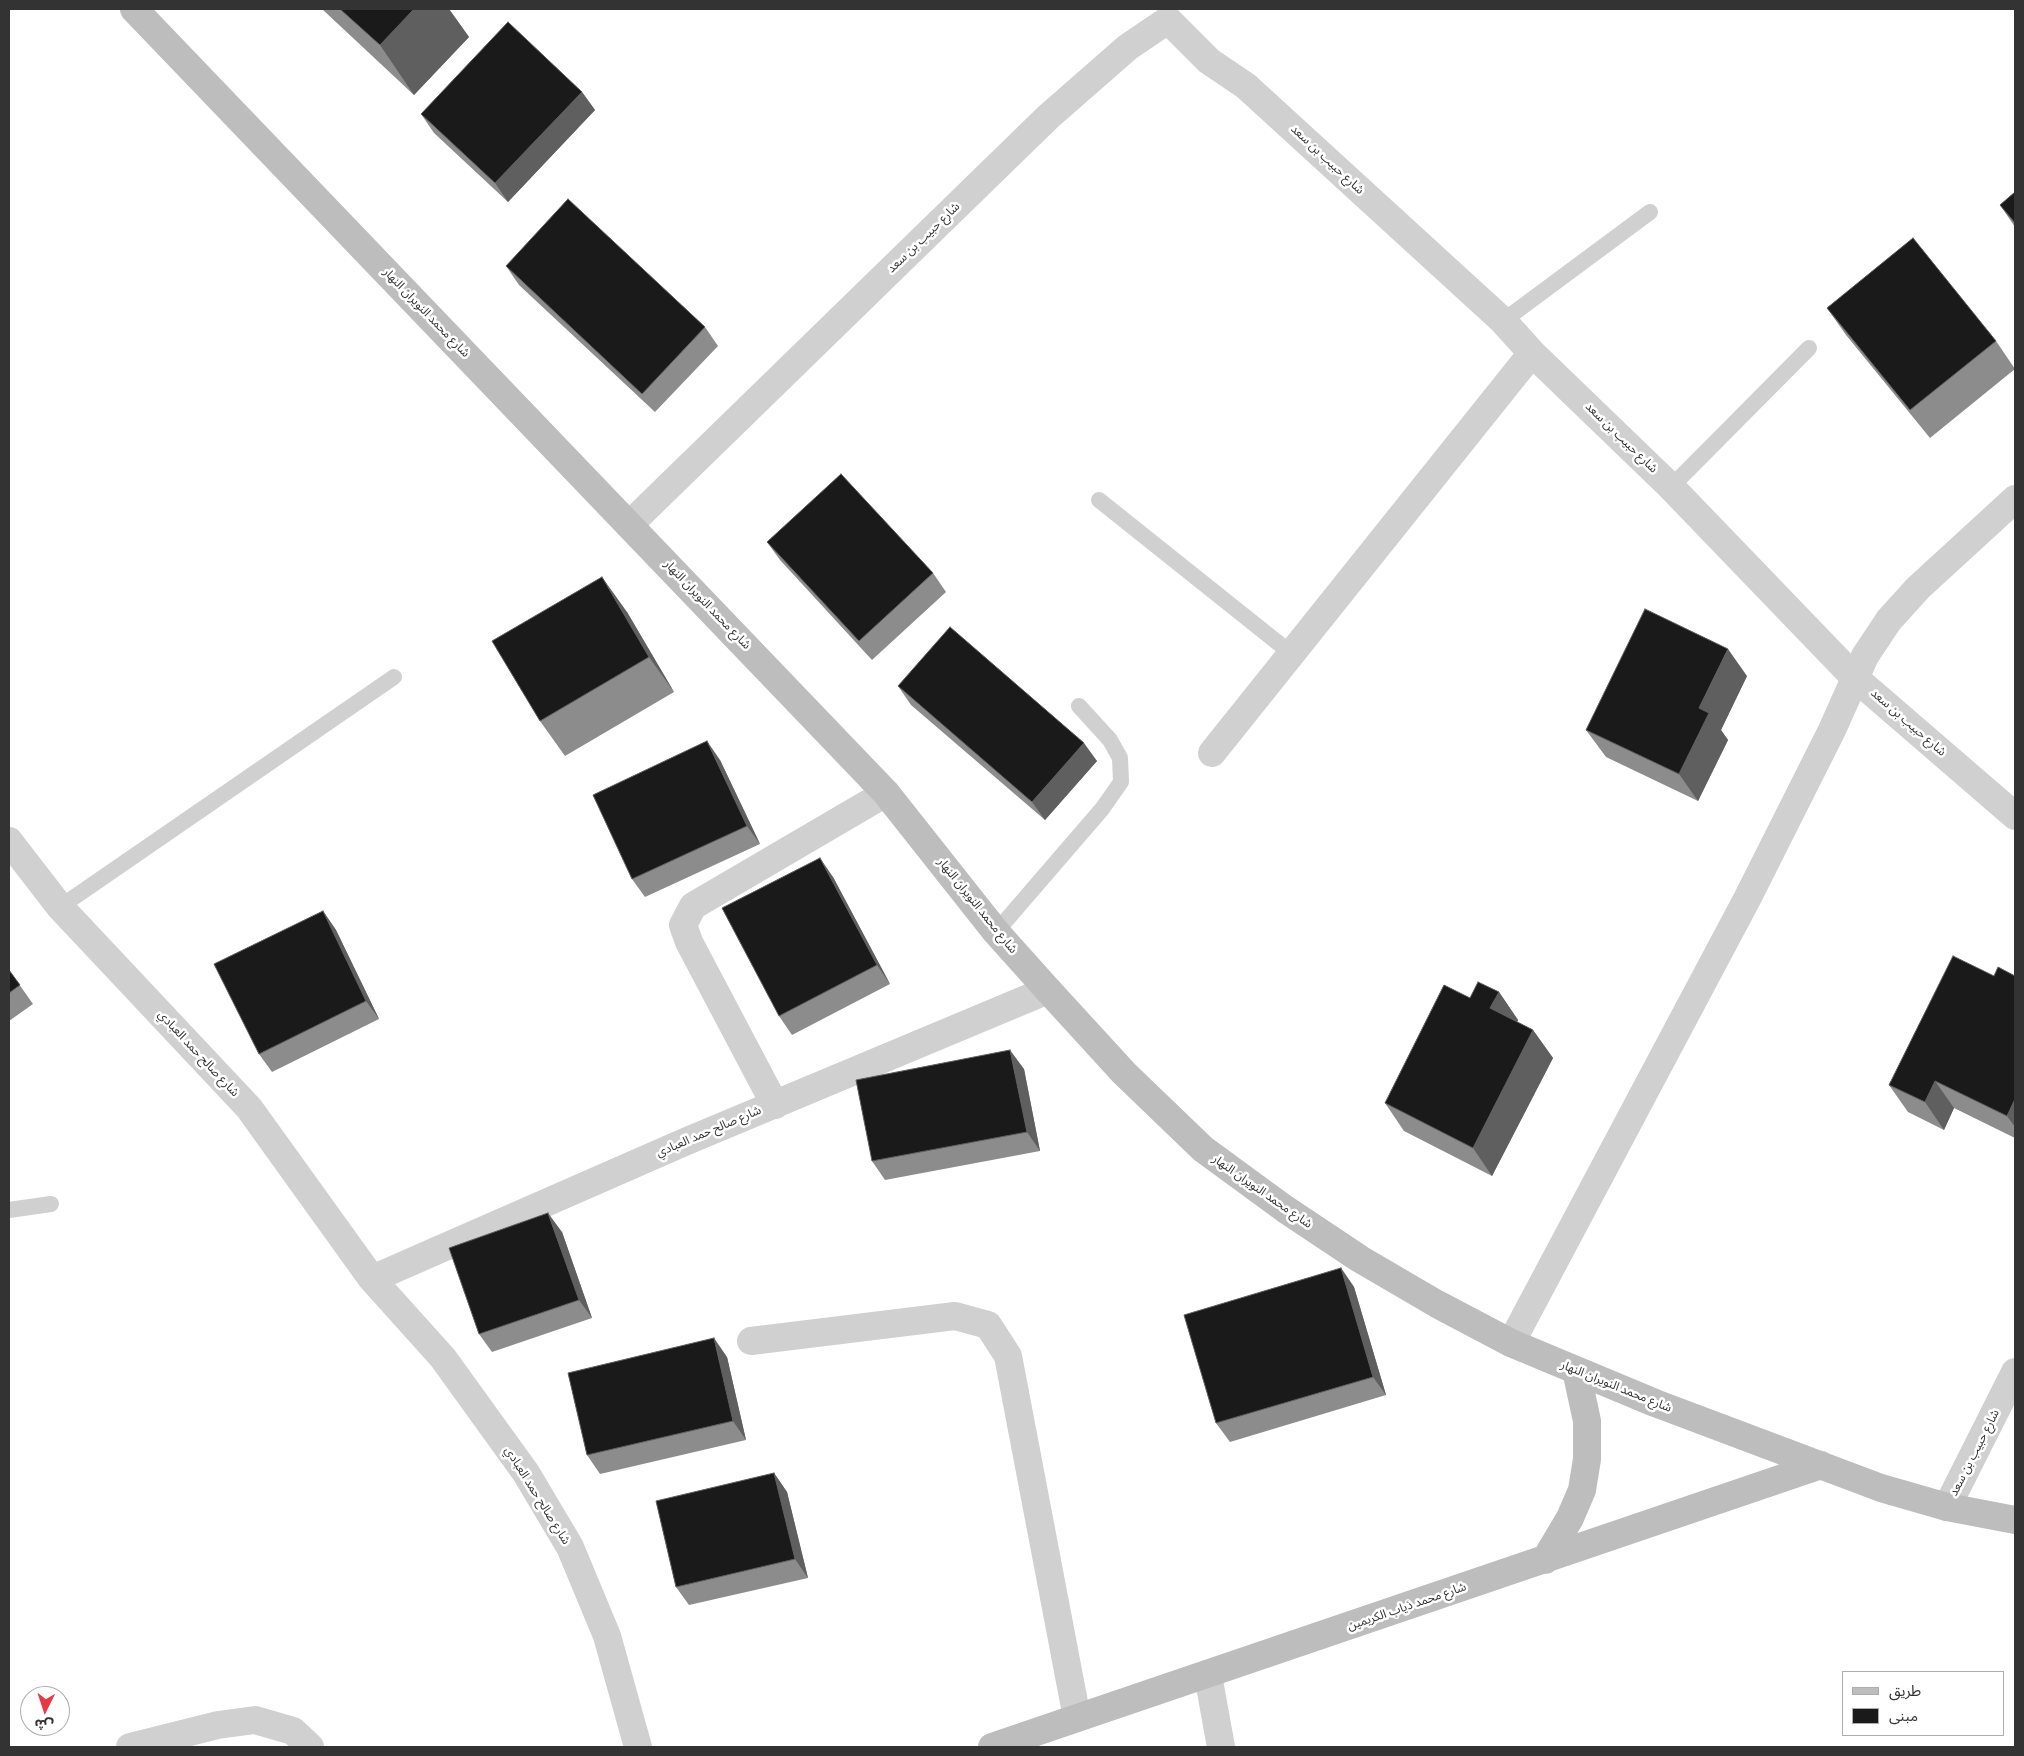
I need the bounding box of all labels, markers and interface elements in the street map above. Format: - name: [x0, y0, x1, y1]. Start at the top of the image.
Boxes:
- street label: شارع حبيب بن سعد: [1287, 122, 1367, 198]
- street label: شارع حبيب بن سعد: [885, 200, 963, 276]
- street label: شارع محمد النويران النهار: [380, 265, 472, 361]
- street label: شارع حبيب بن سعد: [1582, 400, 1660, 476]
- street label: شارع محمد النويران النهار: [661, 557, 753, 653]
- street label: شارع حبيب بن سعد: [1867, 686, 1949, 760]
- street label: شارع محمد النويران النهار: [934, 855, 1020, 957]
- street label: شارع صالح حمد العبادي: [154, 1008, 242, 1100]
- street label: شارع صالح حمد العبادي: [654, 1103, 764, 1161]
- street label: شارع محمد النويران النهار: [1209, 1152, 1315, 1232]
- street label: شارع محمد النويران النهار: [1558, 1358, 1674, 1416]
- street label: شارع حبيب بن سعد: [1947, 1407, 2003, 1499]
- street label: شارع صالح حمد العبادي: [501, 1444, 573, 1548]
- street label: شارع محمد ذياب الكريمين: [1346, 1580, 1468, 1634]
- legend: [1842, 1671, 2004, 1736]
- text: طريق: [1889, 1682, 1921, 1700]
- north arrow: [20, 1686, 70, 1736]
- text: مبنى: [1889, 1707, 1918, 1725]
- text: ش: [34, 1716, 54, 1734]

